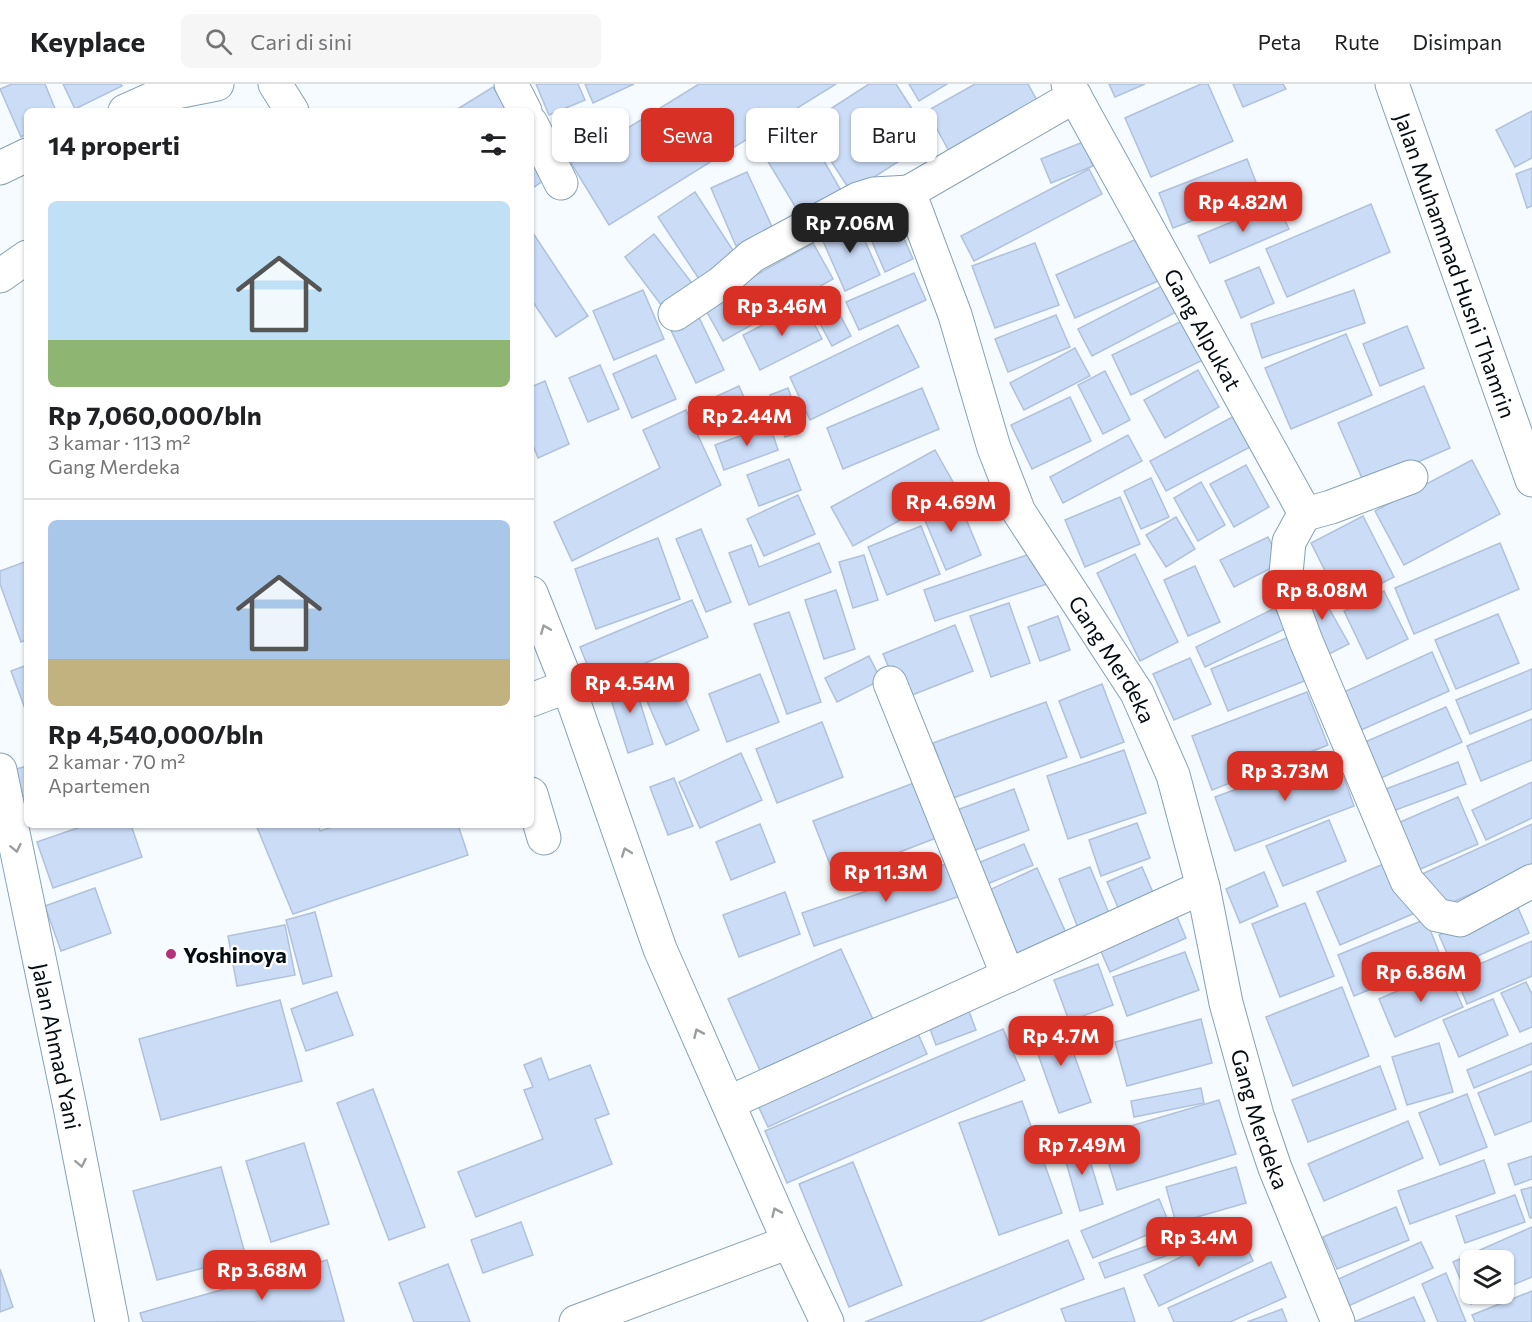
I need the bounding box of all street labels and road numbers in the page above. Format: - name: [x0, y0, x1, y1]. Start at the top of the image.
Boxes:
- street label: Jalan Muhammad Husni Thamrin: [1390, 109, 1522, 421]
- street label: Gang Alpukat: [1159, 264, 1248, 395]
- street label: Gang Merdeka: [1063, 590, 1162, 727]
- street label: Jalan Ahmad Yani: [27, 961, 88, 1132]
- street label: Gang Merdeka: [1226, 1046, 1296, 1193]

